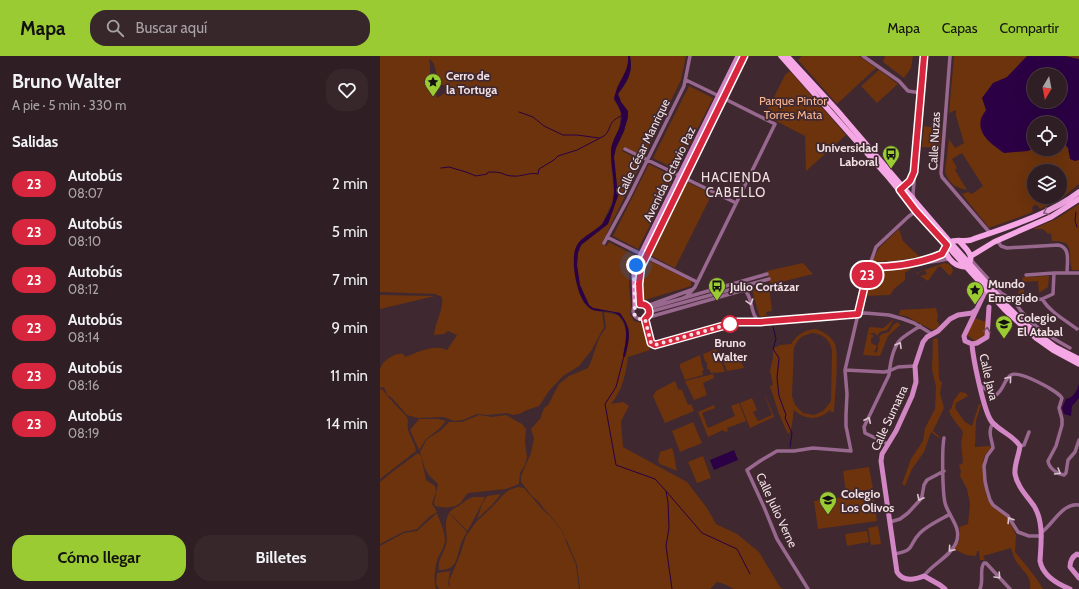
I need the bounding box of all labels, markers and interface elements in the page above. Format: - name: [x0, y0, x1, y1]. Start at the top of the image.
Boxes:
- search box: [90, 10, 370, 46]
- text: Mapa: [20, 17, 66, 40]
- icon: search: [104, 17, 126, 39]
- text: Buscar aquí: [136, 19, 207, 37]
- text: Mapa: [887, 19, 920, 37]
- text: Capas: [942, 19, 978, 37]
- text: Compartir: [1000, 19, 1059, 37]
- place label: Cerro de la Tortuga: [446, 68, 497, 97]
- north arrow: [1027, 68, 1067, 108]
- map controls: [1027, 68, 1067, 204]
- button: heart: [326, 69, 368, 111]
- text: Bruno Walter: [12, 70, 121, 93]
- place icon: Cerro de la Tortuga: [423, 72, 443, 97]
- park label: Parque Pintor Torres Mata: [759, 93, 827, 122]
- street label: Calle César Manrique: [613, 96, 673, 198]
- text: A pie · 5 min · 330 m: [12, 97, 126, 113]
- street label: Calle Nuzas: [925, 111, 943, 171]
- button: locate: [1027, 116, 1067, 156]
- street label: Avenida Octavio Paz: [640, 124, 699, 224]
- text: Salidas: [12, 133, 58, 151]
- place label: Universidad Laboral: [816, 140, 878, 169]
- bus stop icon: Universidad Laboral: [881, 144, 901, 169]
- button: layers: [1027, 164, 1067, 204]
- text: Autobús: [68, 167, 122, 185]
- district label: HACIENDA CABELLO: [701, 169, 771, 200]
- text: 23: [27, 175, 41, 193]
- text: 2 min: [332, 175, 368, 193]
- text: 08:07: [68, 185, 103, 201]
- one-way arrow: [1042, 207, 1050, 215]
- text: Autobús: [68, 215, 122, 233]
- text: 23: [27, 223, 41, 241]
- text: 5 min: [332, 223, 368, 241]
- text: 08:10: [68, 233, 101, 249]
- your location: [626, 255, 646, 275]
- line badge: 23: [849, 262, 885, 288]
- text: Autobús: [68, 263, 122, 281]
- text: 23: [860, 266, 874, 284]
- text: 23: [27, 271, 41, 289]
- text: 7 min: [332, 271, 368, 289]
- bus stop icon: Julio Cortázar: [707, 276, 727, 301]
- place label: Mundo Emergido: [988, 276, 1038, 305]
- place label: Julio Cortázar: [729, 279, 799, 294]
- place icon: Mundo Emergido: [965, 280, 985, 305]
- text: 08:12: [68, 281, 99, 297]
- one-way arrow: [745, 298, 754, 305]
- place label: Colegio El Atabal: [1017, 310, 1063, 339]
- text: Autobús: [68, 311, 122, 329]
- school or university icon: Colegio El Atabal: [994, 314, 1014, 339]
- marker: Bruno Walter: [721, 315, 739, 333]
- text: 23: [27, 319, 41, 337]
- text: 9 min: [331, 319, 368, 337]
- one-way arrow: [982, 327, 991, 333]
- text: 08:14: [68, 329, 99, 345]
- place label: Bruno Walter: [713, 335, 747, 364]
- one-way arrow: [894, 342, 901, 349]
- street label: Calle Java: [976, 352, 1002, 402]
- text: Autobús: [68, 359, 122, 377]
- text: 23: [27, 367, 41, 385]
- text: 11 min: [330, 367, 368, 385]
- one-way arrow: [1005, 376, 1012, 384]
- text: 08:16: [68, 377, 99, 393]
- street label: Calle Sumatra: [867, 383, 911, 453]
- text: Autobús: [68, 407, 122, 425]
- text: 23: [27, 415, 41, 433]
- text: 14 min: [326, 415, 368, 433]
- one-way arrow: [863, 416, 871, 424]
- text: 08:19: [68, 425, 99, 441]
- one-way arrow: [1054, 467, 1061, 474]
- street label: Calle Julio Verne: [753, 470, 801, 550]
- place label: Colegio Los Olivos: [841, 486, 894, 515]
- school or university icon: Colegio Los Olivos: [818, 490, 838, 515]
- one-way arrow: [917, 494, 924, 501]
- one-way arrow: [1007, 517, 1015, 524]
- button: Cómo llegar: [12, 535, 186, 581]
- button: Billetes: [194, 535, 368, 581]
- one-way arrow: [949, 544, 956, 552]
- one-way arrow: [993, 571, 1000, 579]

